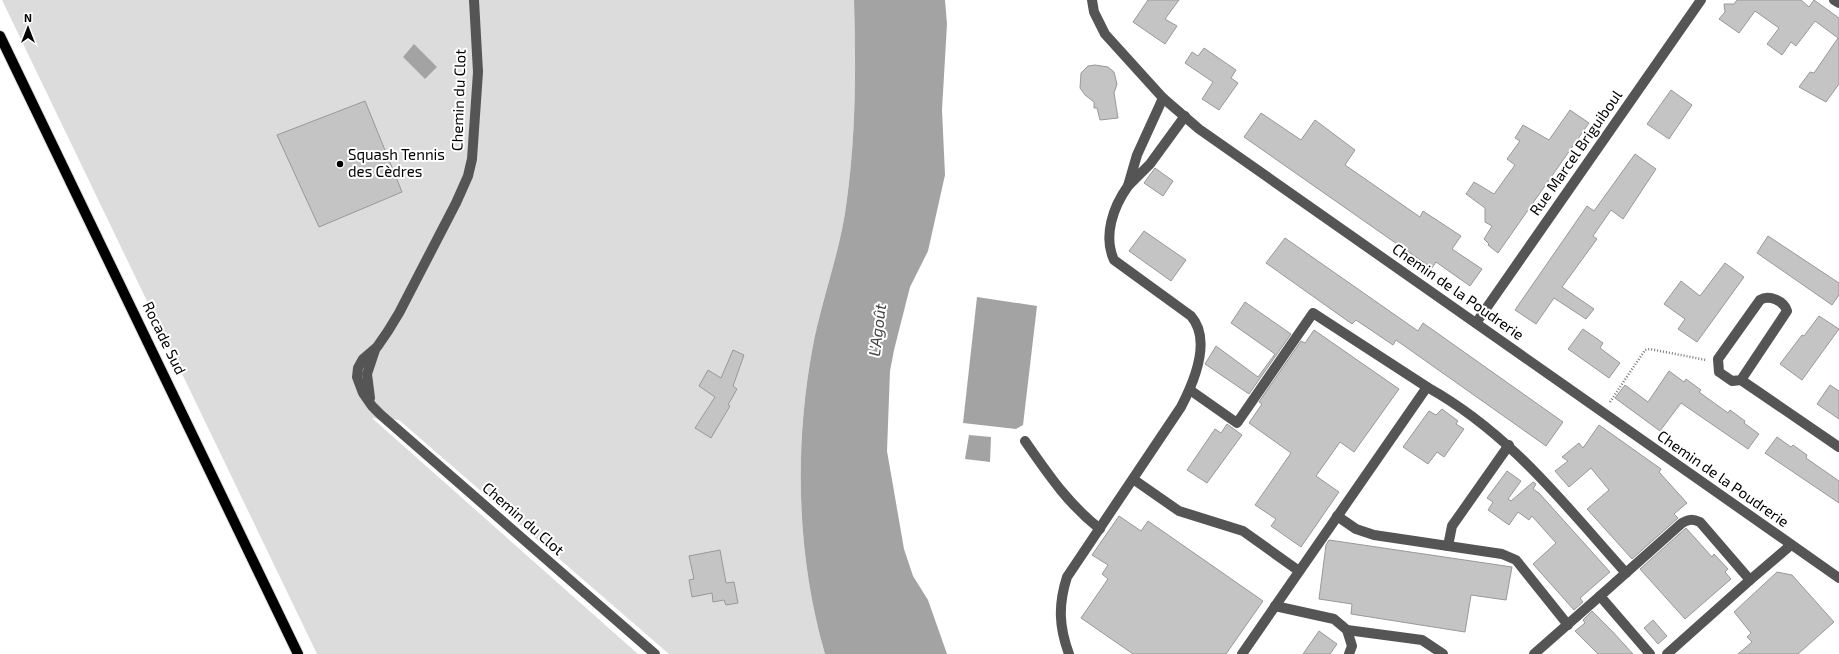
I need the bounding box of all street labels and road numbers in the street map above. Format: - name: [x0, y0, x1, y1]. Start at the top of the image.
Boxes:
- street label: Chemin du Clot: [447, 48, 469, 151]
- street label: Rue Marcel Briguiboul: [1525, 86, 1626, 219]
- street label: Chemin de la Poudrerie: [1389, 239, 1528, 343]
- street label: Rocade Sud: [140, 298, 190, 377]
- street label: Chemin de la Poudrerie: [1654, 426, 1793, 530]
- street label: Chemin du Clot: [479, 478, 568, 559]

